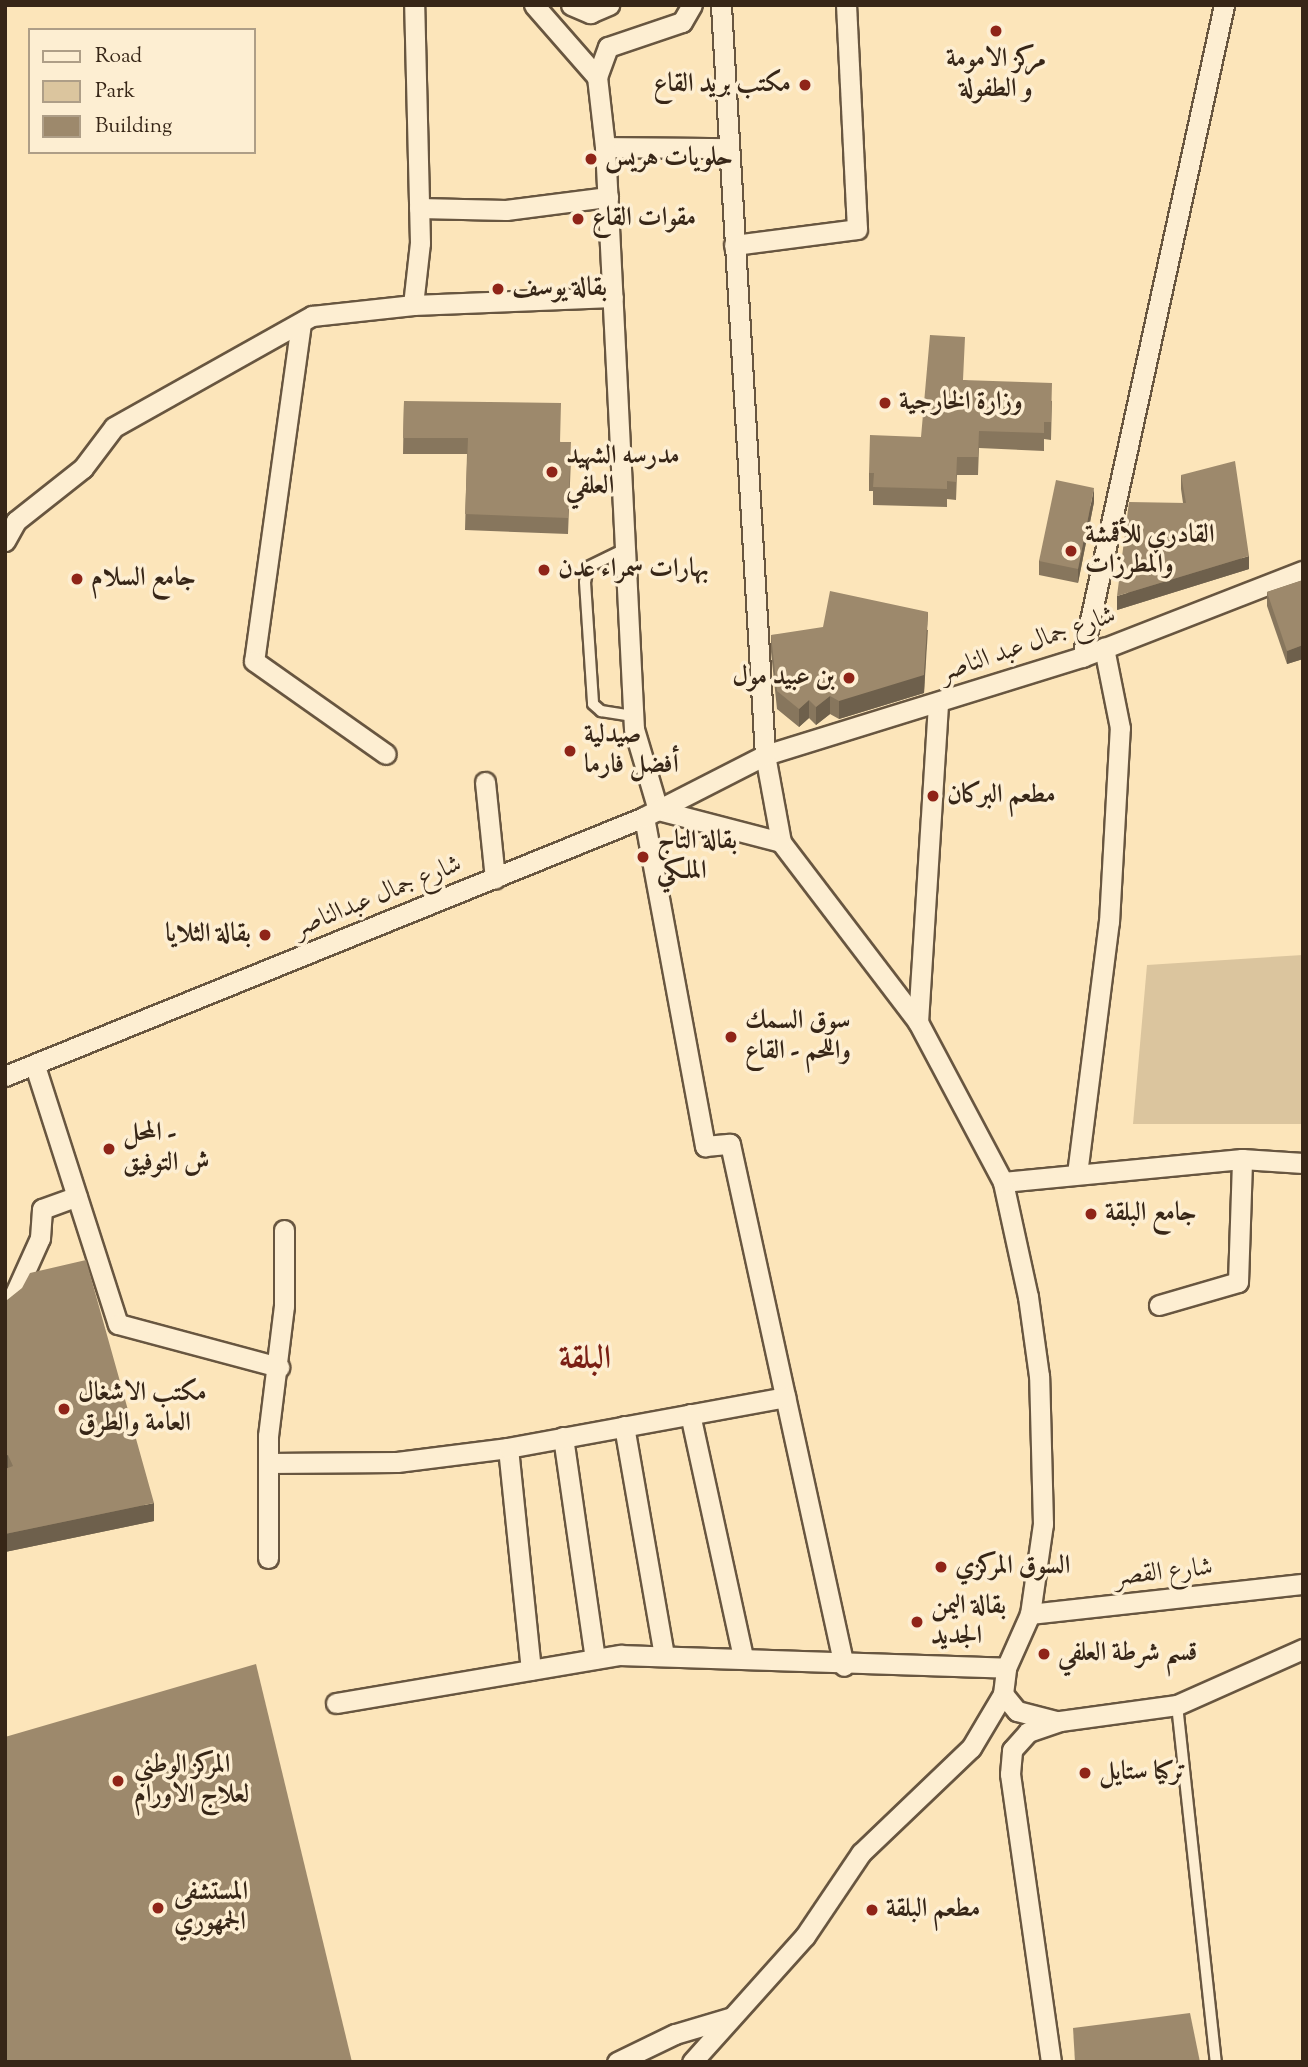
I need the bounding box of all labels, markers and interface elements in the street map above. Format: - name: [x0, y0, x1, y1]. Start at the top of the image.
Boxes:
- marker: مركز الامومة و الطفولة: [986, 21, 1006, 41]
- legend: [28, 28, 256, 154]
- text: Road: [95, 42, 142, 72]
- place label: مركز الامومة و الطفولة: [946, 44, 1046, 106]
- place label: مكتب بريد القاع: [654, 69, 791, 101]
- text: Park: [95, 77, 135, 107]
- marker: مكتب بريد القاع: [797, 77, 813, 93]
- text: Building: [95, 112, 172, 142]
- place label: حلويات هريس: [605, 143, 733, 175]
- marker: حلويات هريس: [583, 151, 599, 167]
- place label: مقوات القاع: [592, 203, 696, 235]
- marker: مقوات القاع: [570, 211, 586, 227]
- place label: بقالة يوسف: [512, 273, 607, 305]
- marker: بقالة يوسف: [490, 281, 506, 297]
- place label: وزارة الخارجية: [899, 387, 1023, 419]
- marker: وزارة الخارجية: [877, 395, 893, 411]
- place label: مدرسه الشهيد العلفي: [566, 441, 680, 503]
- marker: مدرسه الشهيد العلفي: [544, 464, 560, 480]
- place label: القادري للأقمشة والمطرزات: [1085, 520, 1215, 582]
- marker: القادري للأقمشة والمطرزات: [1063, 543, 1079, 559]
- place label: بهارات سمراء عدن: [558, 554, 709, 586]
- marker: بهارات سمراء عدن: [536, 562, 552, 578]
- place label: جامع السلام: [91, 563, 196, 595]
- marker: جامع السلام: [69, 571, 85, 587]
- street label: شارع جمال عبد الناصر: [936, 600, 1120, 690]
- place label: بن عبيد مول: [732, 662, 835, 694]
- marker: بن عبيد مول: [841, 670, 857, 686]
- place label: صيدلية أفضل فارما: [584, 720, 679, 782]
- marker: صيدلية أفضل فارما: [562, 743, 578, 759]
- place label: مطعم البركان: [947, 780, 1056, 812]
- marker: مطعم البركان: [925, 788, 941, 804]
- place label: بقالة التاج الملكي: [657, 826, 737, 888]
- street label: شارع جمال عبدالناصر: [289, 849, 467, 945]
- marker: بقالة التاج الملكي: [635, 849, 651, 865]
- place label: بقالة الثلايا: [165, 919, 251, 951]
- marker: بقالة الثلايا: [257, 927, 273, 943]
- place label: سوق السمك واللحم - القاع: [745, 1006, 851, 1068]
- marker: سوق السمك واللحم - القاع: [723, 1029, 739, 1045]
- place label: المحل - ش التوفيق: [123, 1118, 210, 1180]
- marker: المحل - ش التوفيق: [101, 1141, 117, 1157]
- place label: جامع البلقة: [1105, 1198, 1197, 1230]
- marker: جامع البلقة: [1083, 1206, 1099, 1222]
- district label: البلقة: [559, 1341, 611, 1381]
- place label: مكتب الاشغال العامة والطرق: [78, 1378, 206, 1440]
- marker: مكتب الاشغال العامة والطرق: [56, 1401, 72, 1417]
- place label: السوق المركزي: [955, 1551, 1070, 1583]
- street label: شارع القصر: [1113, 1552, 1215, 1594]
- marker: السوق المركزي: [933, 1559, 949, 1575]
- place label: بقالة اليمن الجديد: [931, 1591, 1006, 1652]
- marker: بقالة اليمن الجديد: [909, 1614, 925, 1630]
- place label: قسم شرطة العلفي: [1058, 1638, 1198, 1670]
- marker: قسم شرطة العلفي: [1036, 1646, 1052, 1662]
- place label: المركز الوطني لعلاج الاورام: [134, 1750, 249, 1812]
- place label: تركيا ستايل: [1099, 1757, 1186, 1789]
- marker: تركيا ستايل: [1077, 1765, 1093, 1781]
- marker: المركز الوطني لعلاج الاورام: [108, 1771, 128, 1791]
- place label: المستشفى الجمهوري: [174, 1877, 248, 1938]
- place label: مطعم البلقة: [886, 1894, 980, 1926]
- marker: المستشفى الجمهوري: [148, 1898, 168, 1918]
- marker: مطعم البلقة: [864, 1902, 880, 1918]

